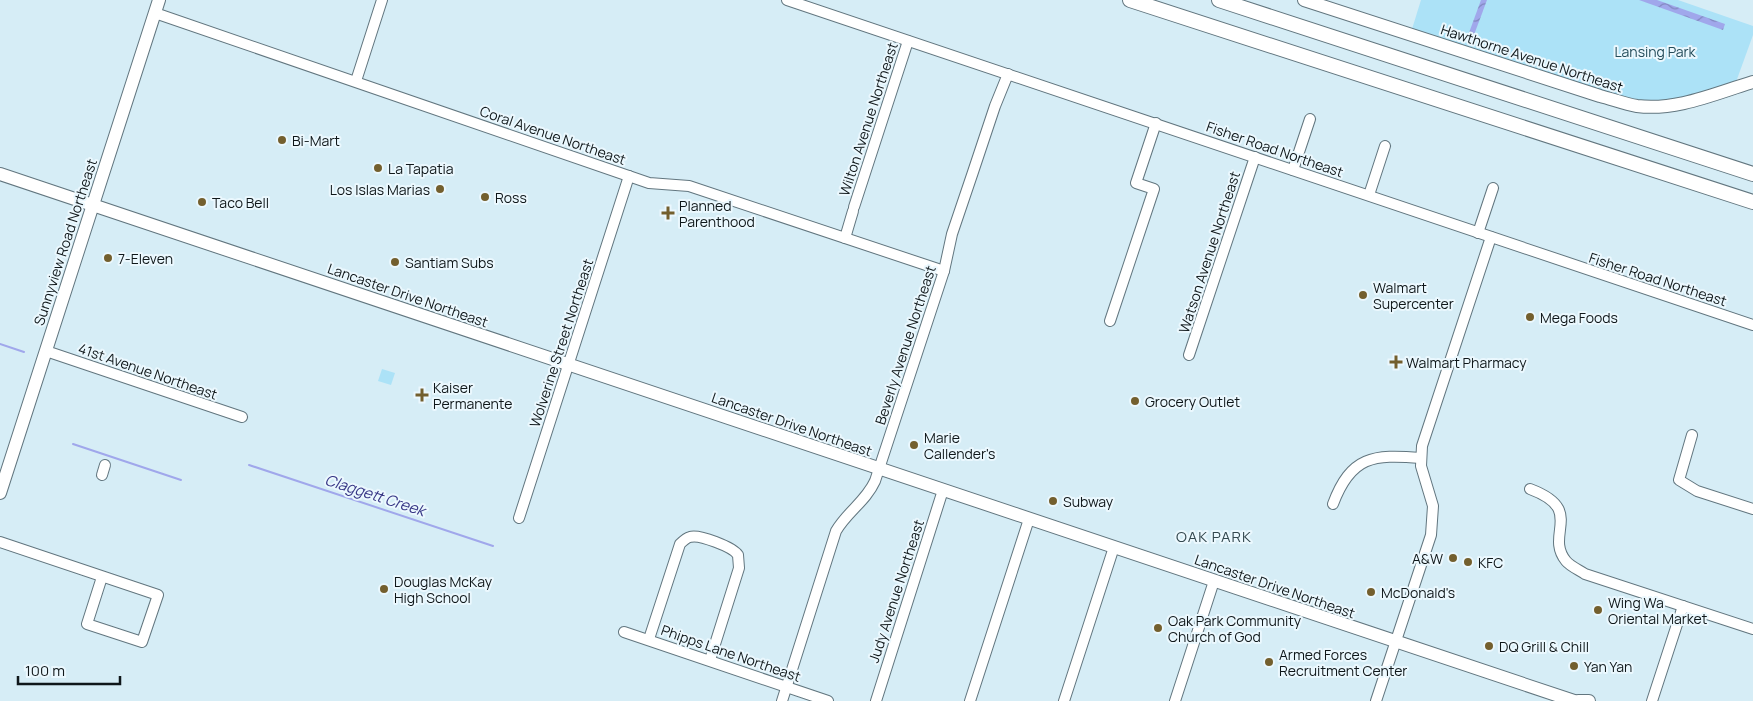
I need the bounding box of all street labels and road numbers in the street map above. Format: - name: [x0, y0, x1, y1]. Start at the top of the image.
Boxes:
- street label: Hawthorne Avenue Northeast: [1438, 20, 1626, 97]
- street label: Wilton Avenue Northeast: [834, 39, 902, 198]
- street label: Coral Avenue Northeast: [477, 101, 629, 169]
- street label: Fisher Road Northeast: [1204, 117, 1346, 181]
- street label: Sunnyview Road Northeast: [29, 156, 101, 328]
- street label: Watson Avenue Northeast: [1174, 168, 1244, 335]
- street label: Fisher Road Northeast: [1587, 248, 1730, 310]
- street label: Wolverine Street Northeast: [525, 256, 597, 430]
- street label: Lancaster Drive Northeast: [325, 259, 491, 332]
- street label: Beverly Avenue Northeast: [870, 263, 940, 427]
- street label: 41st Avenue Northeast: [76, 338, 220, 404]
- street label: Lancaster Drive Northeast: [709, 388, 875, 461]
- street label: Judy Avenue Northeast: [864, 517, 928, 665]
- street label: Lancaster Drive Northeast: [1192, 550, 1358, 623]
- street label: Phipps Lane Northeast: [659, 620, 804, 686]

